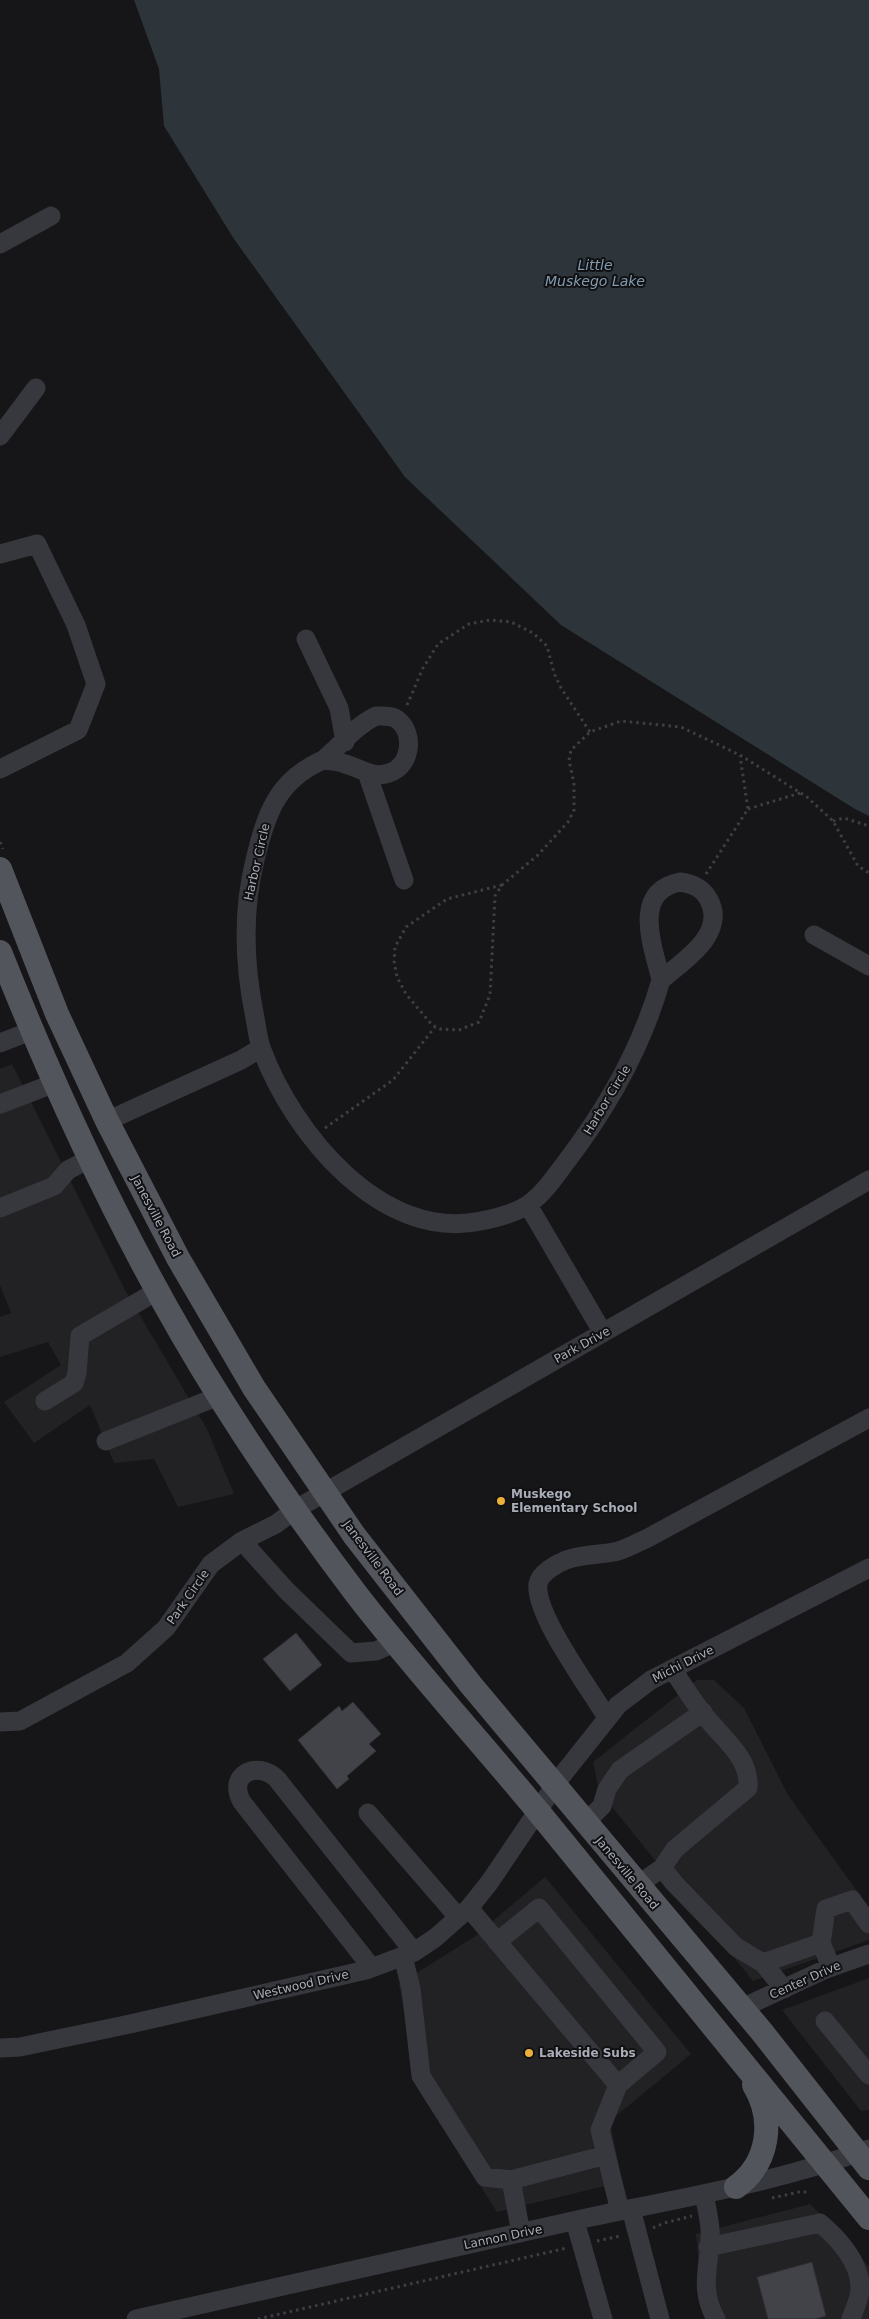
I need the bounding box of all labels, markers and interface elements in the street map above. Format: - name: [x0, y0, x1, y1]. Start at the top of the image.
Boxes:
- water label: Little Muskego Lake: [545, 257, 645, 289]
- street label: Harbor Circle: [241, 822, 273, 902]
- street label: Harbor Circle: [581, 1063, 633, 1137]
- street label: Janesville Road: [128, 1172, 183, 1259]
- street label: Park Drive: [552, 1324, 612, 1366]
- place label: Muskego Elementary School: [511, 1487, 637, 1515]
- marker: Muskego Elementary School: [495, 1495, 507, 1507]
- street label: Janesville Road: [340, 1517, 406, 1598]
- street label: Park Circle: [164, 1567, 212, 1627]
- street label: Michi Drive: [650, 1643, 716, 1685]
- street label: Janesville Road: [592, 1833, 661, 1912]
- street label: Center Drive: [767, 1958, 843, 2002]
- street label: Westwood Drive: [252, 1967, 350, 2003]
- place label: Lakeside Subs: [539, 2046, 636, 2060]
- marker: Lakeside Subs: [523, 2047, 535, 2059]
- street label: Lannon Drive: [462, 2222, 544, 2252]

